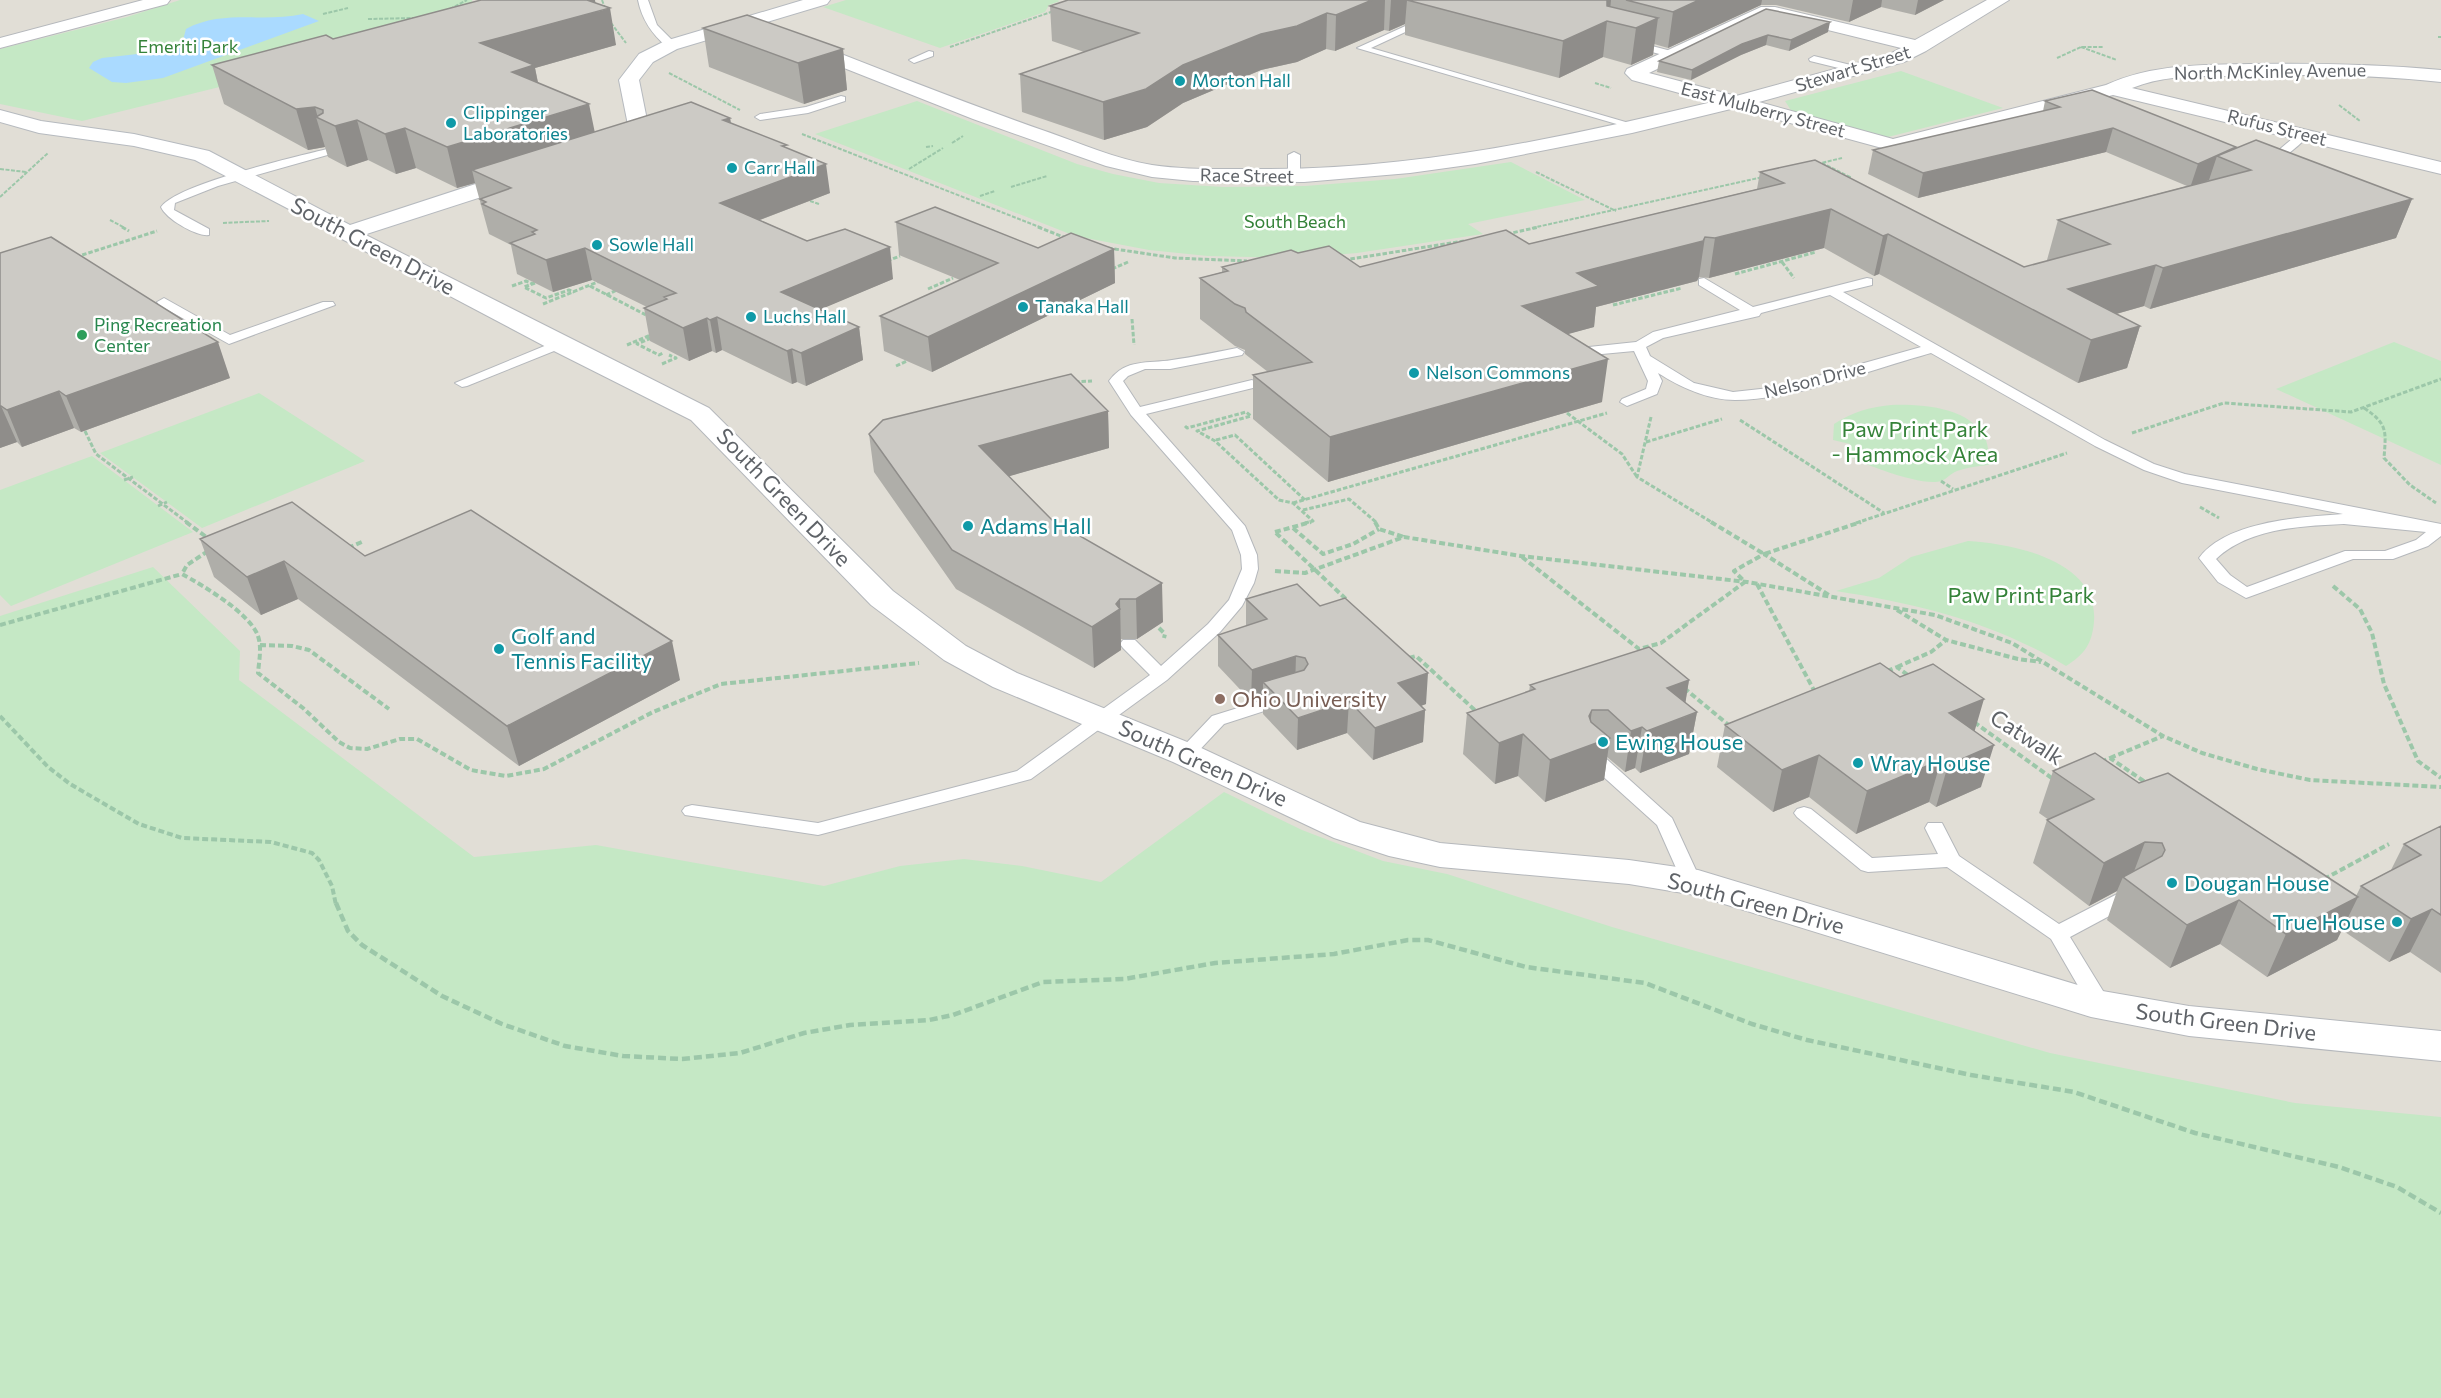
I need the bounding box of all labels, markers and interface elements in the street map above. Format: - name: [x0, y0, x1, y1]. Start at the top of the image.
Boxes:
- park label: Emeriti Park: [138, 35, 239, 57]
- street label: Stewart Street: [1792, 40, 1913, 96]
- street label: North McKinley Avenue: [2174, 58, 2366, 84]
- place label: Morton Hall: [1192, 69, 1291, 91]
- marker: Morton Hall: [1173, 74, 1187, 88]
- street label: East Mulberry Street: [1679, 77, 1848, 142]
- place label: Clippinger Laboratories: [463, 101, 568, 144]
- street label: Rufus Street: [2225, 104, 2329, 150]
- marker: Clippinger Laboratories: [444, 116, 458, 130]
- place label: Carr Hall: [744, 156, 816, 178]
- marker: Carr Hall: [725, 161, 739, 175]
- street label: Race Street: [1200, 163, 1294, 187]
- street label: South Green Drive: [287, 191, 460, 300]
- park label: South Beach: [1244, 210, 1346, 232]
- place label: Sowle Hall: [609, 233, 694, 255]
- marker: Sowle Hall: [590, 238, 604, 252]
- place label: Tanaka Hall: [1035, 295, 1129, 317]
- marker: Tanaka Hall: [1016, 300, 1030, 314]
- place label: Luchs Hall: [763, 305, 846, 327]
- marker: Luchs Hall: [744, 310, 758, 324]
- place label: Ping Recreation Center: [94, 313, 222, 356]
- marker: Ping Recreation Center: [75, 328, 89, 342]
- street label: Nelson Drive: [1762, 356, 1868, 402]
- place label: Nelson Commons: [1426, 361, 1570, 383]
- marker: Nelson Commons: [1407, 366, 1421, 380]
- park label: Paw Print Park - Hammock Area: [1832, 415, 1998, 467]
- street label: South Green Drive: [711, 422, 857, 571]
- place label: Adams Hall: [980, 512, 1091, 539]
- marker: Adams Hall: [961, 519, 975, 533]
- park label: Paw Print Park: [1948, 581, 2095, 608]
- place label: Golf and Tennis Facility: [511, 622, 652, 674]
- marker: Golf and Tennis Facility: [492, 642, 506, 656]
- place label: Ohio University: [1232, 685, 1387, 712]
- marker: Ohio University: [1213, 692, 1227, 706]
- street label: Catwalk: [1986, 703, 2069, 770]
- street label: South Green Drive: [1115, 713, 1292, 812]
- place label: Ewing House: [1615, 728, 1743, 755]
- marker: Ewing House: [1596, 735, 1610, 749]
- place label: Wray House: [1870, 749, 1990, 776]
- marker: Wray House: [1851, 756, 1865, 770]
- street label: South Green Drive: [1665, 866, 1847, 939]
- place label: Dougan House: [2184, 869, 2329, 896]
- marker: Dougan House: [2165, 876, 2179, 890]
- place label: True House: [2272, 908, 2385, 935]
- marker: True House: [2390, 915, 2404, 929]
- street label: South Green Drive: [2134, 997, 2318, 1046]

